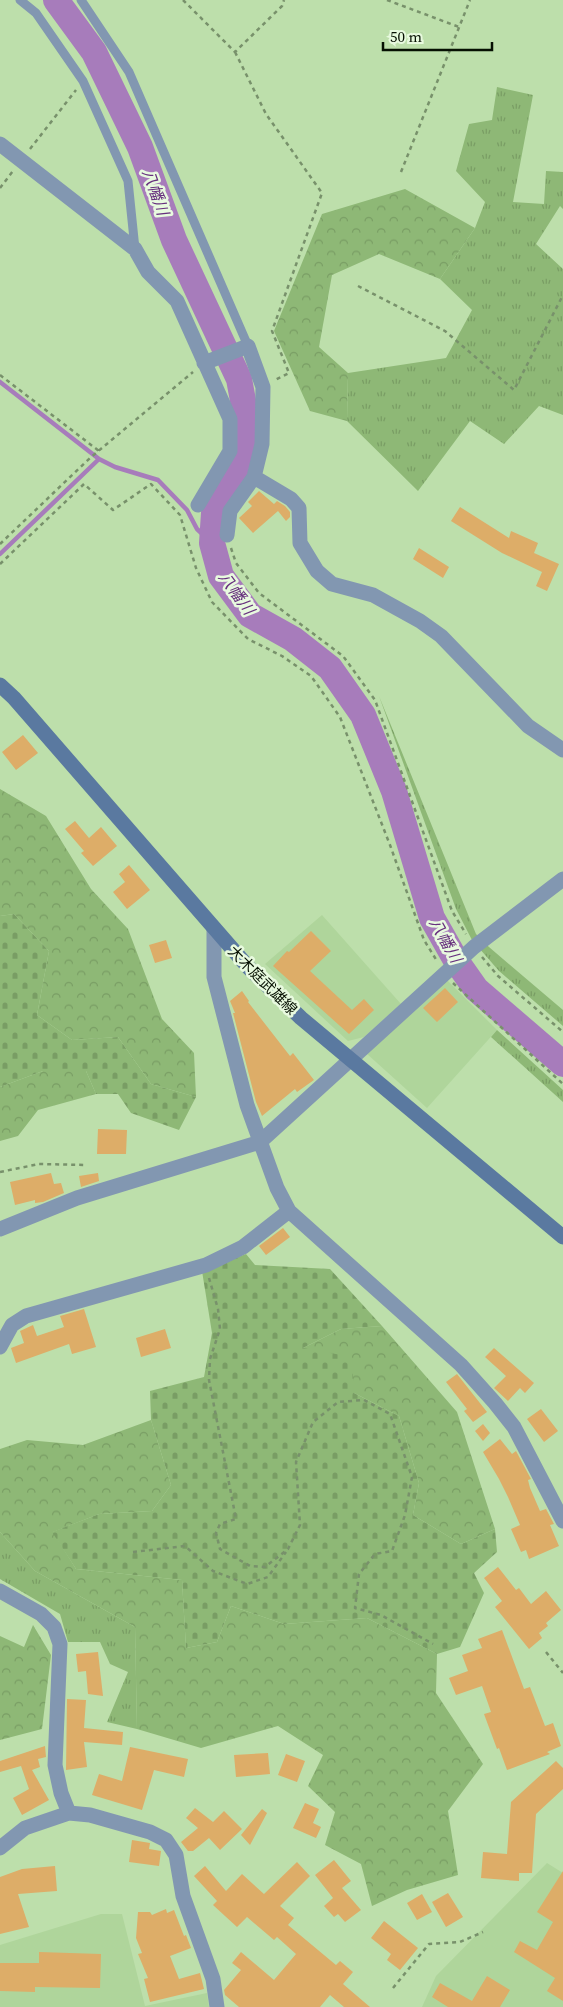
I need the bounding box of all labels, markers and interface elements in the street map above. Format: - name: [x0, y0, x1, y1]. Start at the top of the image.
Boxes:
- scale bar: [383, 20, 492, 52]
- text: 50 m: [390, 26, 422, 47]
- water label: 八幡川: [137, 166, 175, 220]
- water label: 八幡川: [214, 567, 261, 620]
- water label: 八幡川: [425, 914, 468, 968]
- street label: 大木庭武雄線: [224, 941, 302, 1019]

